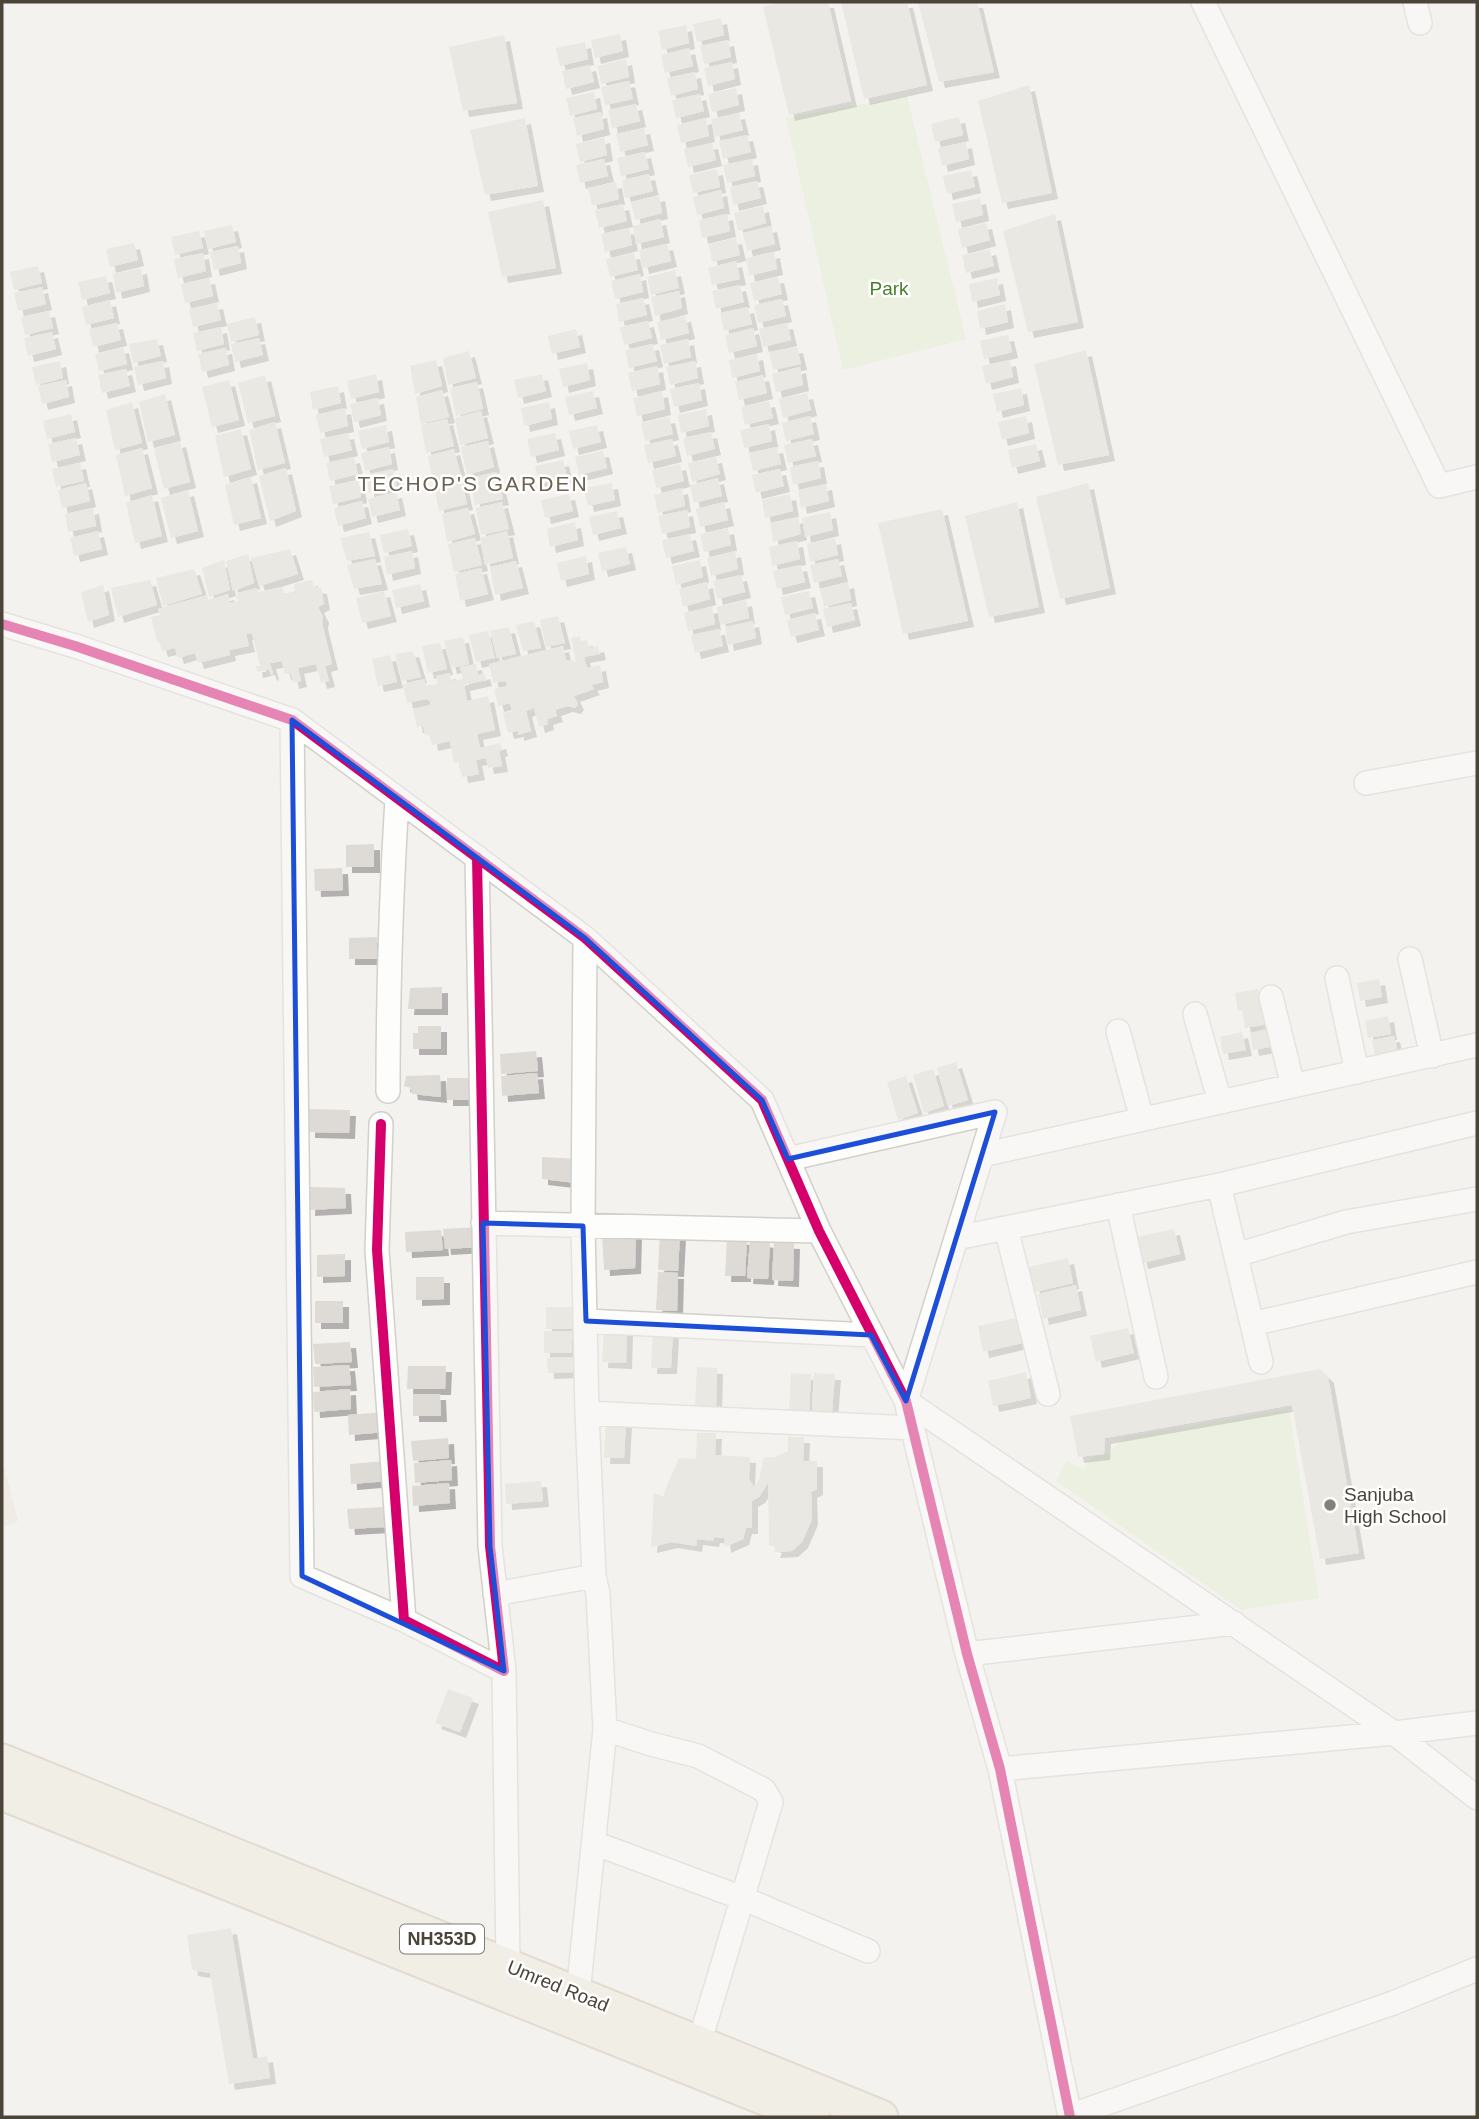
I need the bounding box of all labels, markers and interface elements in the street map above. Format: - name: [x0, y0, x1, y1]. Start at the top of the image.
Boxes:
- park label: Park: [869, 278, 909, 299]
- district label: TECHOP'S GARDEN: [357, 472, 589, 495]
- place label: Sanjuba High School: [1344, 1484, 1446, 1527]
- marker: Sanjuba High School: [1322, 1497, 1338, 1513]
- road number: NH353D: [400, 1924, 484, 1954]
- street label: Umred Road: [504, 1956, 612, 2016]

